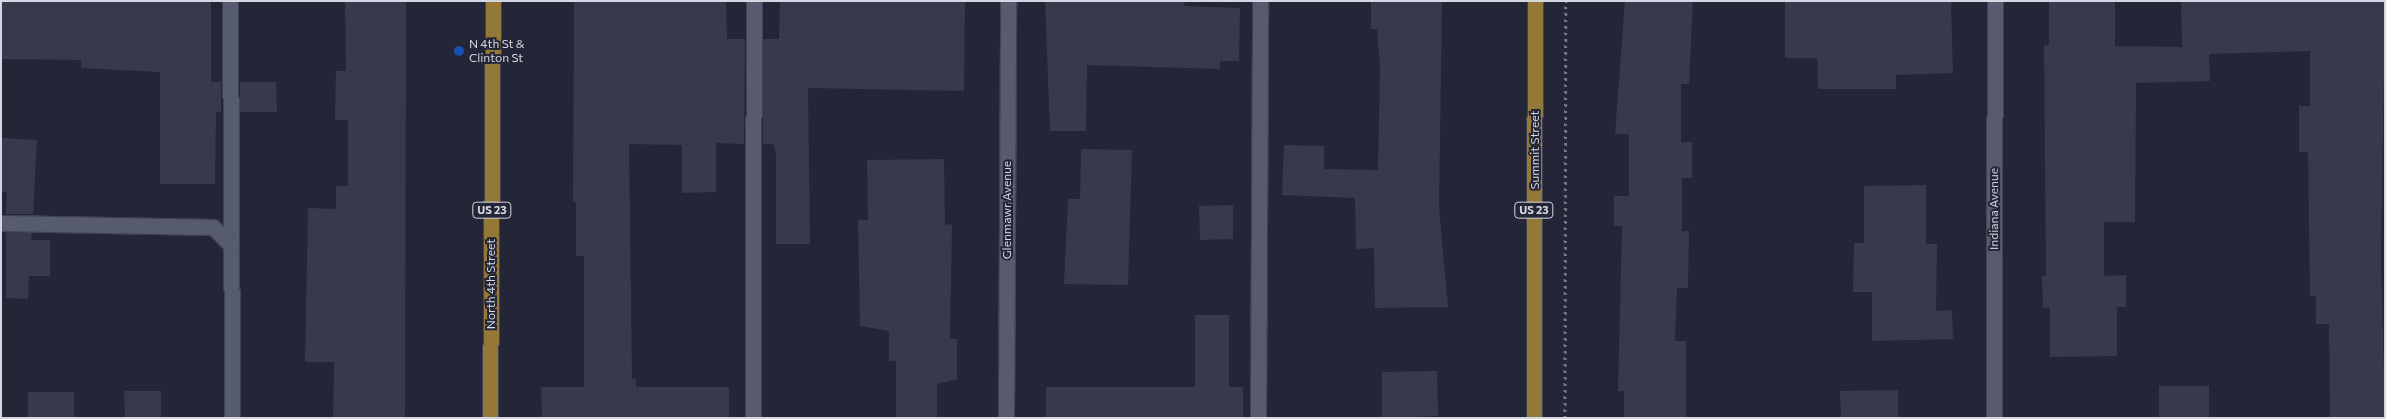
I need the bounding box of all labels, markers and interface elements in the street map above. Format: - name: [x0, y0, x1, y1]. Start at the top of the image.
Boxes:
- place label: N 4th St & Clinton St: [469, 37, 525, 65]
- marker: N 4th St & Clinton St: [453, 45, 465, 57]
- street label: Summit Street: [1528, 111, 1542, 189]
- street label: Glenmawr Avenue: [1000, 161, 1014, 259]
- street label: Indiana Avenue: [1987, 168, 2001, 250]
- road number: US 23: [472, 202, 512, 218]
- road number: US 23: [1514, 202, 1554, 218]
- street label: North 4th Street: [484, 239, 498, 329]

